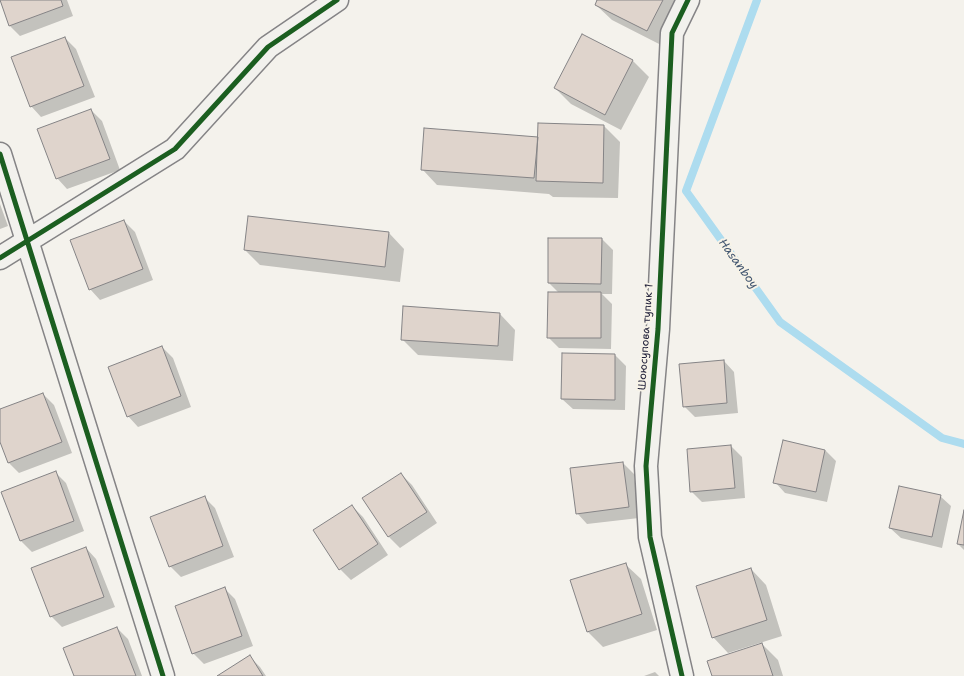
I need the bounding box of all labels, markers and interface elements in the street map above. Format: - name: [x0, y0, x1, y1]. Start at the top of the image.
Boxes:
- water label: Hasanboy: [715, 236, 761, 292]
- street label: Шоюсупова тупик 1: [636, 283, 656, 391]

